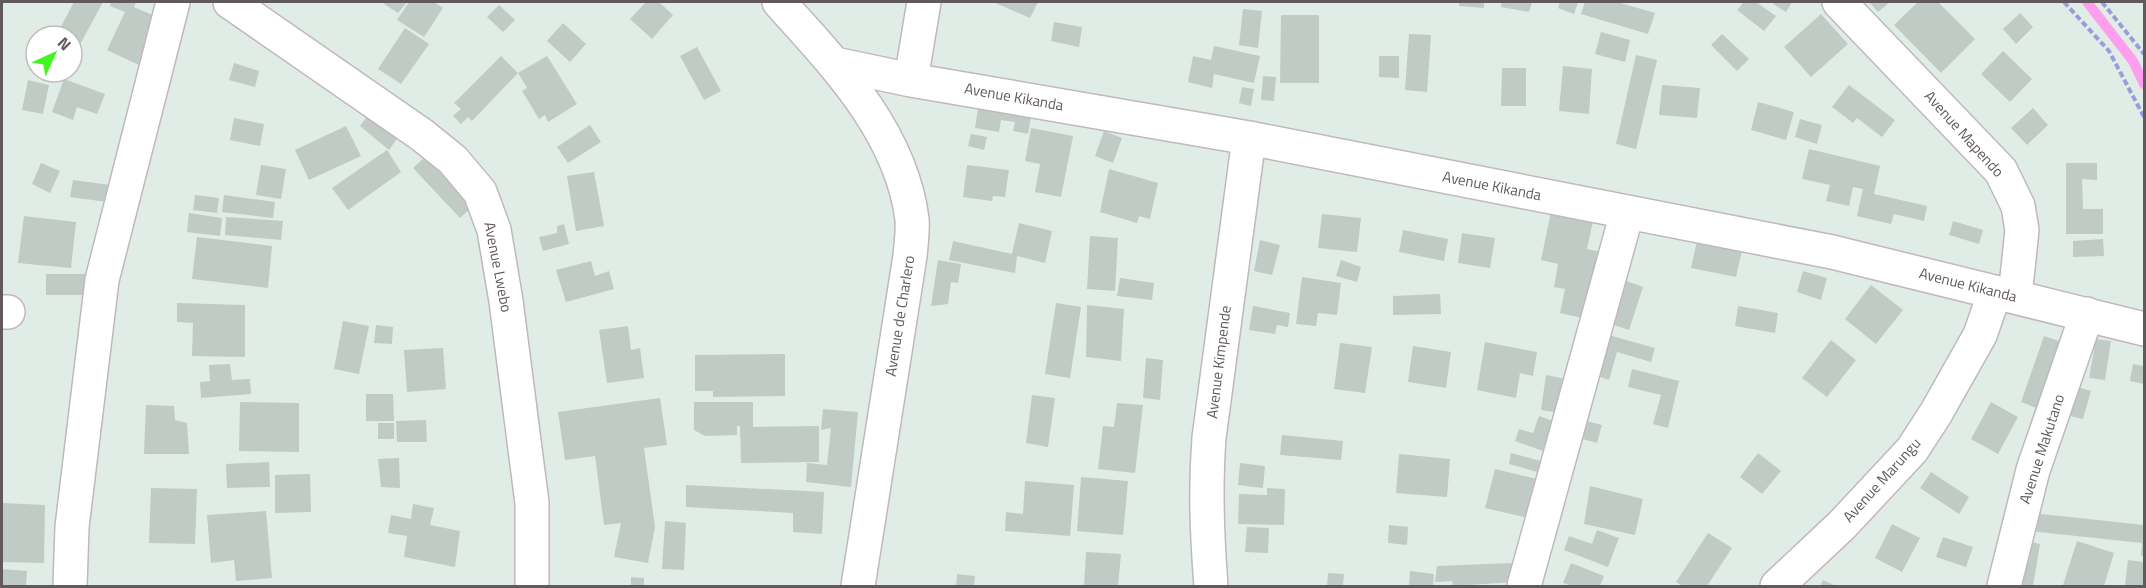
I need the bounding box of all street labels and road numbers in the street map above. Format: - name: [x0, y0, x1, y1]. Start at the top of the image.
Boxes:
- street label: Avenue Kikanda: [963, 76, 1066, 117]
- street label: Avenue Mapendo: [1919, 85, 2010, 182]
- street label: Avenue Kikanda: [1441, 165, 1544, 206]
- street label: Avenue Lwebo: [478, 220, 519, 314]
- street label: Avenue de Charlero: [879, 254, 920, 378]
- street label: Avenue Kikanda: [1917, 261, 2020, 308]
- street label: Avenue Kimpende: [1200, 304, 1237, 420]
- street label: Avenue Makutano: [2013, 391, 2070, 507]
- street label: Avenue Marungu: [1837, 432, 1926, 527]

